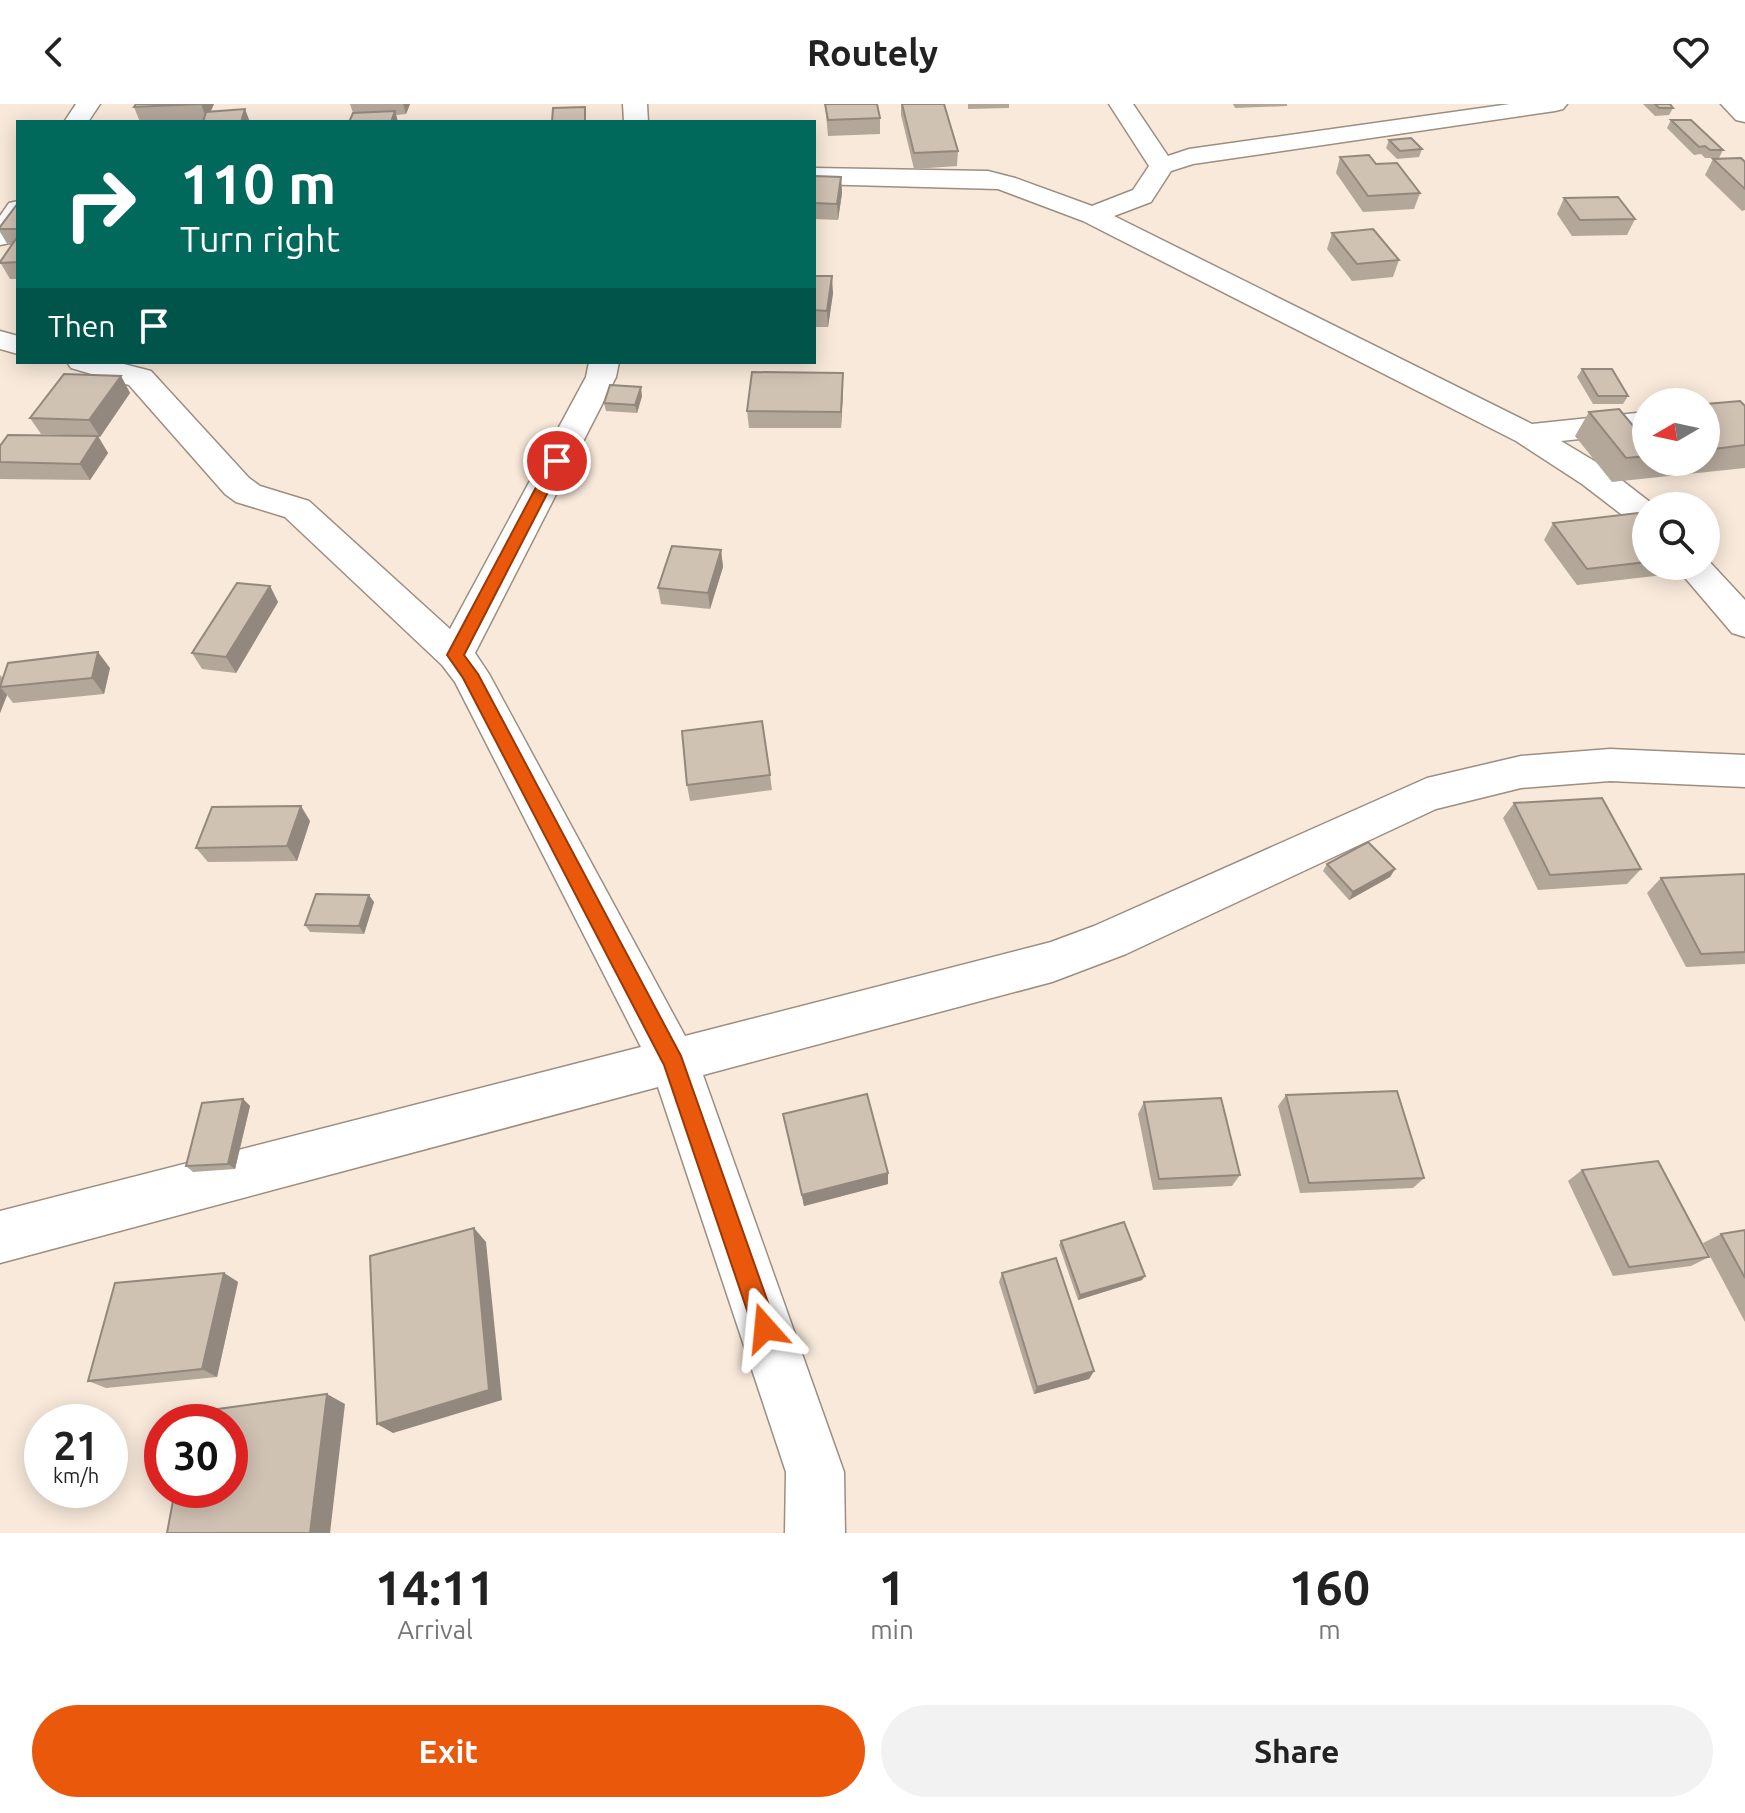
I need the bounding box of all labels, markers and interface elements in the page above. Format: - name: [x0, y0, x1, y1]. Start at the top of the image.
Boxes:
- icon: back: [32, 30, 76, 74]
- icon: heart: [1669, 30, 1713, 74]
- text: Routely: [807, 32, 938, 73]
- icon: right: [48, 152, 152, 256]
- text: 110 m: [180, 152, 336, 215]
- text: Turn right: [180, 218, 340, 259]
- icon: arrive: [132, 304, 176, 348]
- text: Then: [48, 309, 116, 343]
- north arrow: [1632, 388, 1720, 476]
- map controls: [1632, 388, 1720, 580]
- pin: [523, 427, 591, 495]
- icon: arrive: [535, 439, 579, 483]
- button: search: [1632, 492, 1720, 580]
- position arrow: [723, 1286, 807, 1370]
- speed limit sign: 30: [144, 1404, 248, 1508]
- text: 21: [53, 1423, 99, 1468]
- text: km/h: [53, 1464, 99, 1487]
- text: 14:11: [375, 1560, 495, 1614]
- text: 1: [878, 1560, 905, 1614]
- text: 160: [1289, 1560, 1370, 1614]
- text: Arrival: [397, 1615, 473, 1644]
- text: min: [870, 1615, 914, 1644]
- text: m: [1318, 1615, 1341, 1644]
- button: Exit: [32, 1705, 865, 1797]
- button: Share: [881, 1705, 1713, 1797]

